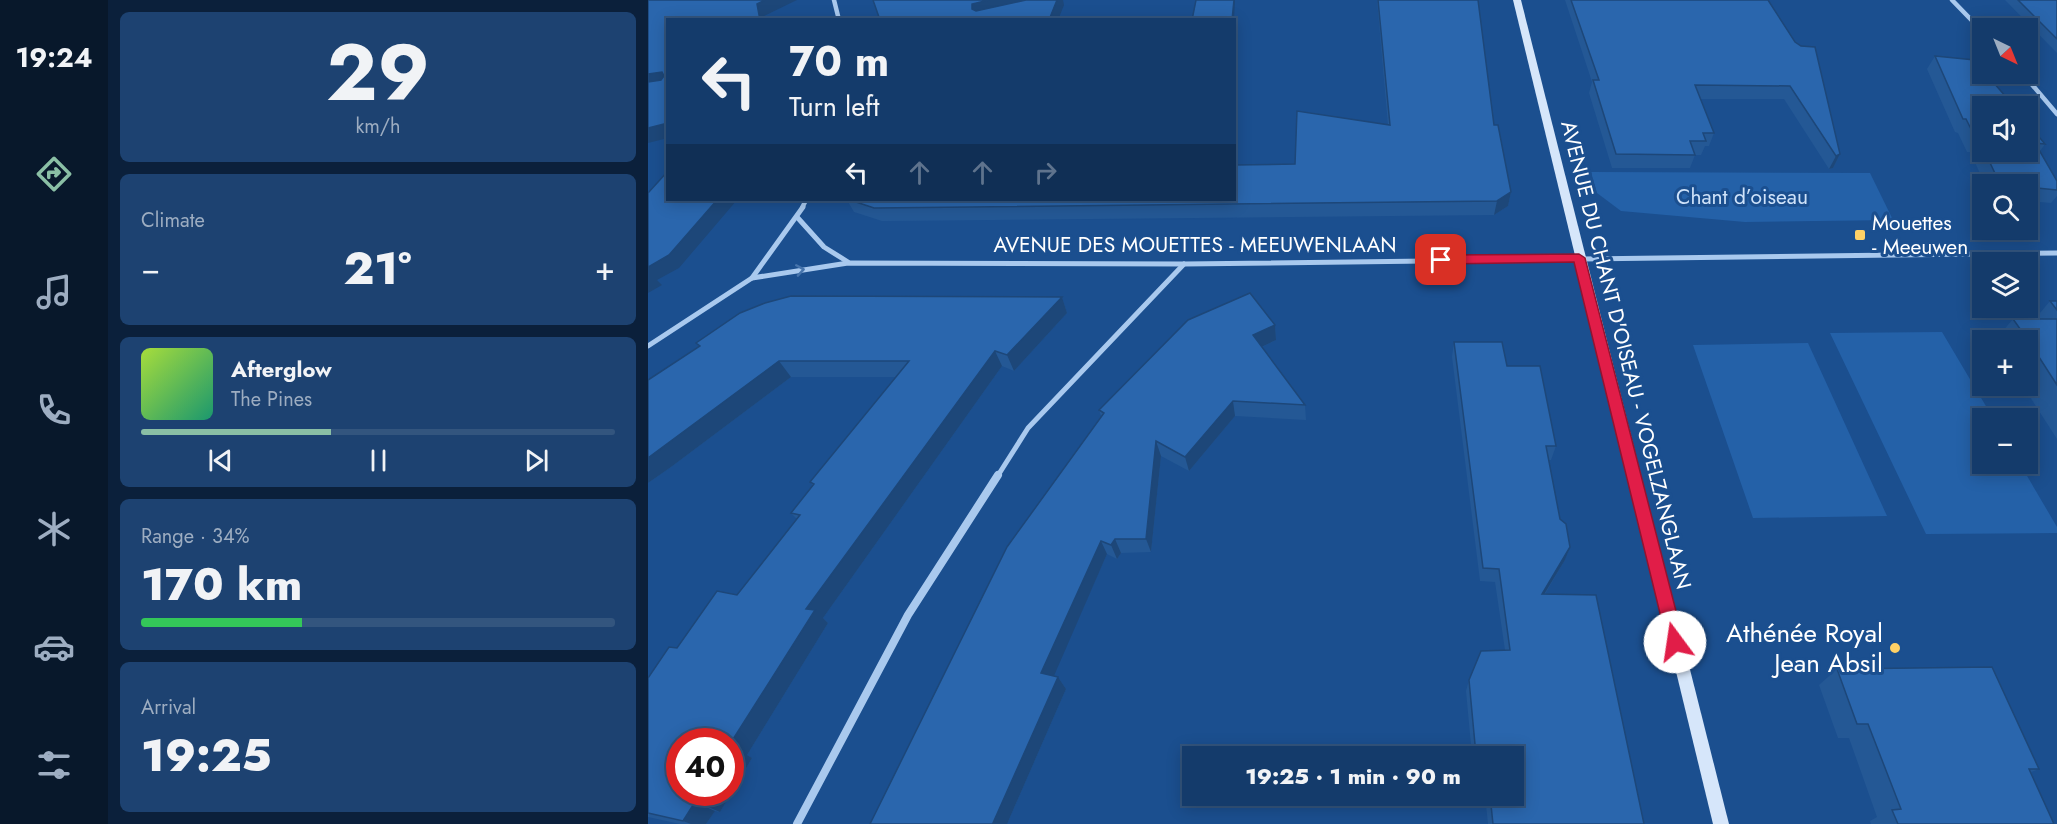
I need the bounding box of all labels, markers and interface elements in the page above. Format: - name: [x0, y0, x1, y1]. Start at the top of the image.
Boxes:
- text: 29: [326, 17, 430, 129]
- north arrow: [1972, 18, 2038, 84]
- map controls: [1972, 18, 2038, 474]
- text: 70 m: [789, 31, 889, 92]
- text: 19:24: [15, 38, 93, 77]
- icon: left: [690, 42, 768, 120]
- text: Turn left: [789, 87, 879, 126]
- button: sound: [1972, 96, 2038, 162]
- text: km/h: [355, 112, 401, 141]
- street label: AVENUE DU CHANT D'OISEAU - VOGELZANGLAAN: [1553, 117, 1699, 593]
- icon: directions: [33, 153, 75, 195]
- icon: left: [840, 156, 873, 189]
- icon: ahead: [903, 156, 936, 189]
- icon: ahead: [966, 156, 999, 189]
- icon: right: [1029, 156, 1062, 189]
- button: search: [1972, 174, 2038, 240]
- park label: Chant d’oiseau: [1676, 182, 1808, 212]
- text: Climate: [141, 206, 205, 235]
- place label: Mouettes - Meeuwen: [1872, 208, 1968, 262]
- marker: Mouettes - Meeuwen: [1853, 228, 1867, 242]
- street label: AVENUE DES MOUETTES - MEEUWENLAAN: [993, 230, 1397, 260]
- pin: [1415, 234, 1466, 285]
- text: 21°: [344, 236, 412, 301]
- icon: arrive: [1424, 243, 1457, 276]
- text: −: [141, 245, 160, 292]
- text: +: [595, 245, 615, 292]
- button: layers: [1972, 252, 2038, 318]
- one-way arrow: [796, 265, 805, 277]
- icon: music: [33, 271, 75, 313]
- button: +: [1972, 330, 2038, 396]
- text: Afterglow: [231, 353, 332, 385]
- text: The Pines: [231, 385, 312, 414]
- icon: phone: [33, 389, 75, 431]
- button: −: [1972, 408, 2038, 474]
- icon: previous: [204, 444, 237, 477]
- icon: pause: [362, 444, 395, 477]
- icon: next: [520, 444, 553, 477]
- icon: climate: [33, 508, 75, 550]
- text: Range · 34%: [141, 522, 250, 551]
- text: 170 km: [141, 552, 302, 617]
- position arrow: [1643, 610, 1707, 674]
- place label: Athénée Royal Jean Absil: [1726, 614, 1883, 682]
- icon: car: [33, 626, 75, 668]
- marker: Athénée Royal Jean Absil: [1888, 641, 1902, 655]
- text: Arrival: [141, 693, 196, 722]
- text: 19:25: [141, 723, 272, 788]
- speed limit sign: 40: [666, 728, 744, 806]
- icon: filters: [33, 744, 75, 786]
- text: 19:25 · 1 min · 90 m: [1245, 760, 1461, 792]

